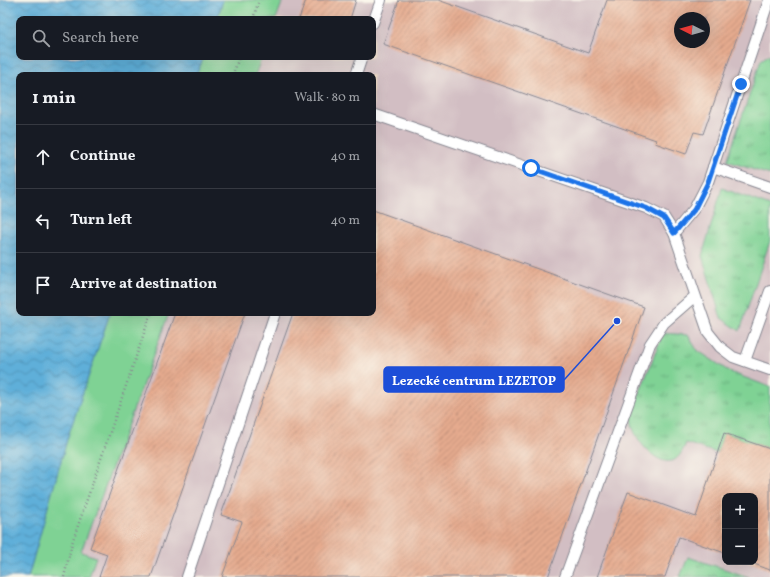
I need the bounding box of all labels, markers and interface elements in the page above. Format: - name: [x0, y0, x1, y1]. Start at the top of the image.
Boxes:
- north arrow: [674, 12, 710, 48]
- search box: [16, 16, 376, 60]
- icon: search: [30, 27, 52, 49]
- text: Search here: [62, 28, 139, 49]
- route end: [732, 75, 750, 93]
- text: 1 min: [32, 87, 76, 110]
- text: Walk · 80 m: [294, 89, 360, 107]
- icon: ahead: [32, 146, 54, 168]
- text: Continue: [70, 146, 135, 167]
- text: 40 m: [331, 148, 360, 166]
- route start: [522, 159, 540, 177]
- icon: left: [32, 210, 54, 232]
- text: Turn left: [70, 210, 132, 231]
- text: 40 m: [331, 212, 360, 230]
- icon: arrive: [32, 274, 54, 296]
- text: Arrive at destination: [70, 274, 217, 295]
- callout: Lezecké centrum LEZETOP: [384, 367, 564, 392]
- text: Lezecké centrum LEZETOP: [392, 373, 556, 391]
- map controls: [722, 493, 758, 565]
- button: +: [722, 493, 758, 529]
- button: −: [722, 529, 758, 565]

